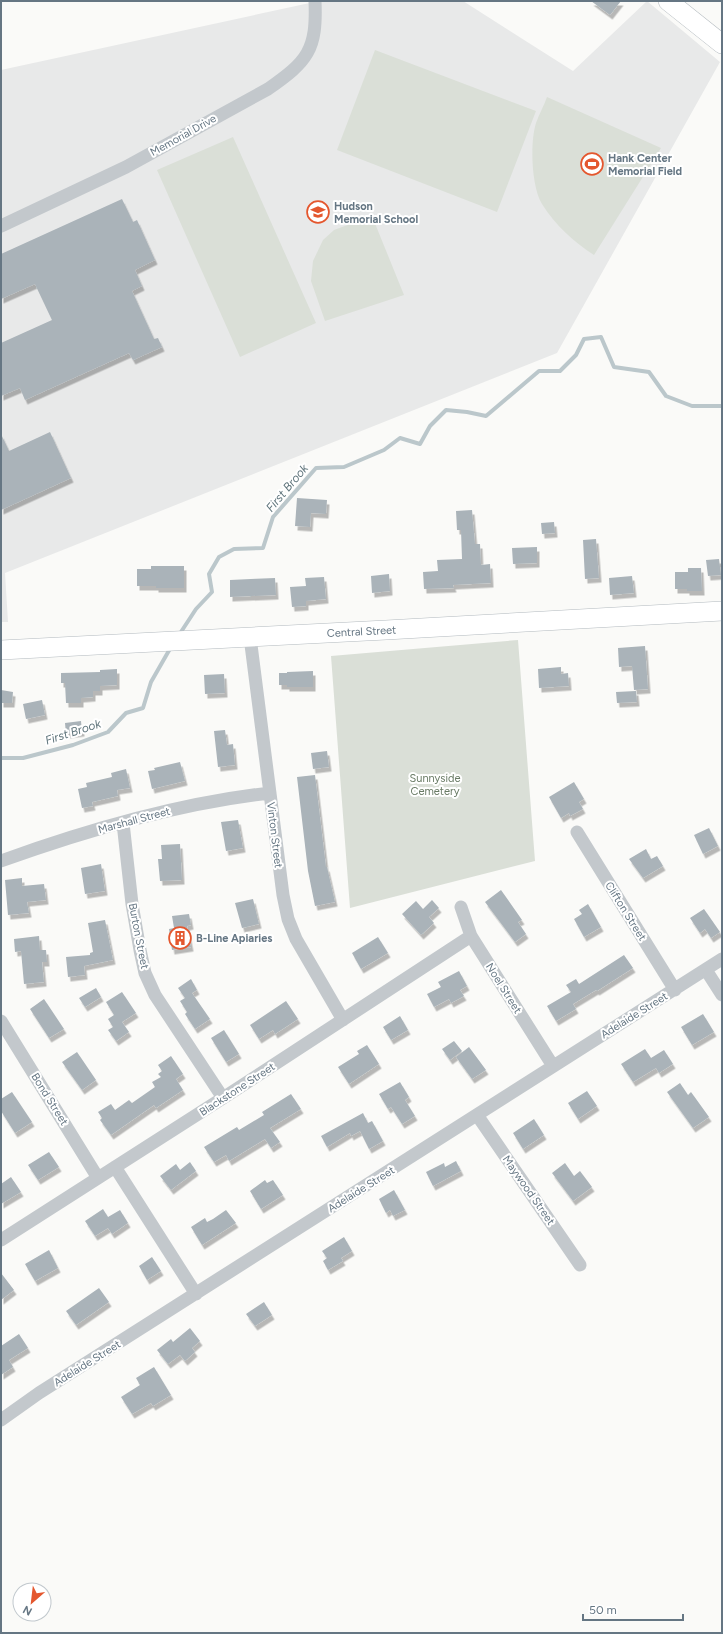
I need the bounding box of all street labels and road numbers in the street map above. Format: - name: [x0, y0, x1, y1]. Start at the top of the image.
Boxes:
- street label: Memorial Drive: [148, 112, 219, 159]
- street label: Central Street: [326, 623, 397, 640]
- street label: Vinton Street: [264, 801, 285, 869]
- street label: Marshall Street: [97, 805, 171, 836]
- street label: Clifton Street: [602, 879, 649, 943]
- street label: Burton Street: [126, 902, 151, 970]
- street label: Noel Street: [483, 961, 524, 1016]
- street label: Adelaide Street: [598, 990, 670, 1041]
- street label: Blackstone Street: [197, 1060, 277, 1119]
- street label: Bond Street: [28, 1071, 71, 1128]
- street label: Maywood Street: [500, 1153, 557, 1228]
- street label: Adelaide Street: [325, 1164, 397, 1215]
- street label: Adelaide Street: [51, 1338, 123, 1389]

